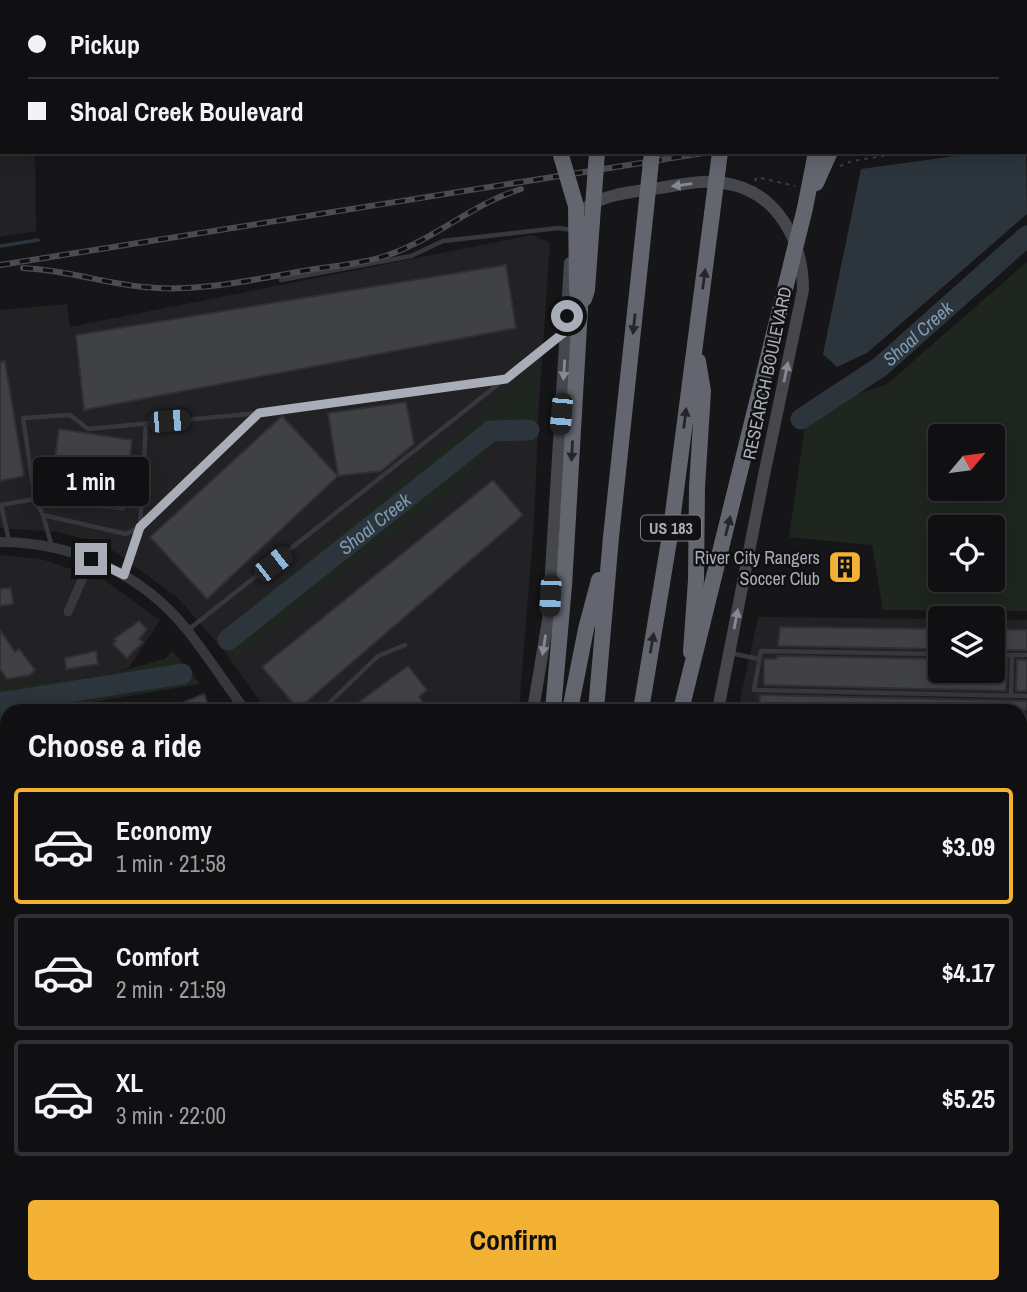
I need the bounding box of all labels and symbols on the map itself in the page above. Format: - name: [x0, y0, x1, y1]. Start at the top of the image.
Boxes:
- one-way arrow: [671, 179, 693, 190]
- one-way arrow: [698, 268, 709, 290]
- street label: RESEARCH BOULEVARD: [736, 284, 798, 462]
- water label: Shoal Creek: [877, 294, 959, 372]
- route start: [551, 300, 583, 332]
- one-way arrow: [628, 313, 639, 335]
- one-way arrow: [559, 359, 570, 381]
- one-way arrow: [780, 361, 791, 383]
- car: [549, 392, 574, 436]
- one-way arrow: [680, 407, 691, 429]
- car: [148, 409, 191, 433]
- north arrow: [928, 424, 1004, 500]
- one-way arrow: [566, 440, 577, 462]
- callout: 1 min: [33, 458, 149, 506]
- water label: Shoal Creek: [333, 486, 417, 561]
- one-way arrow: [723, 515, 734, 537]
- road number: US 183: [641, 516, 701, 540]
- route end: [75, 543, 107, 575]
- car: [250, 543, 297, 585]
- place label: River City Rangers Soccer Club: [695, 545, 820, 591]
- building icon: River City Rangers Soccer Club: [826, 548, 864, 586]
- car: [539, 574, 562, 618]
- one-way arrow: [730, 608, 741, 630]
- one-way arrow: [647, 632, 658, 654]
- one-way arrow: [538, 634, 549, 656]

